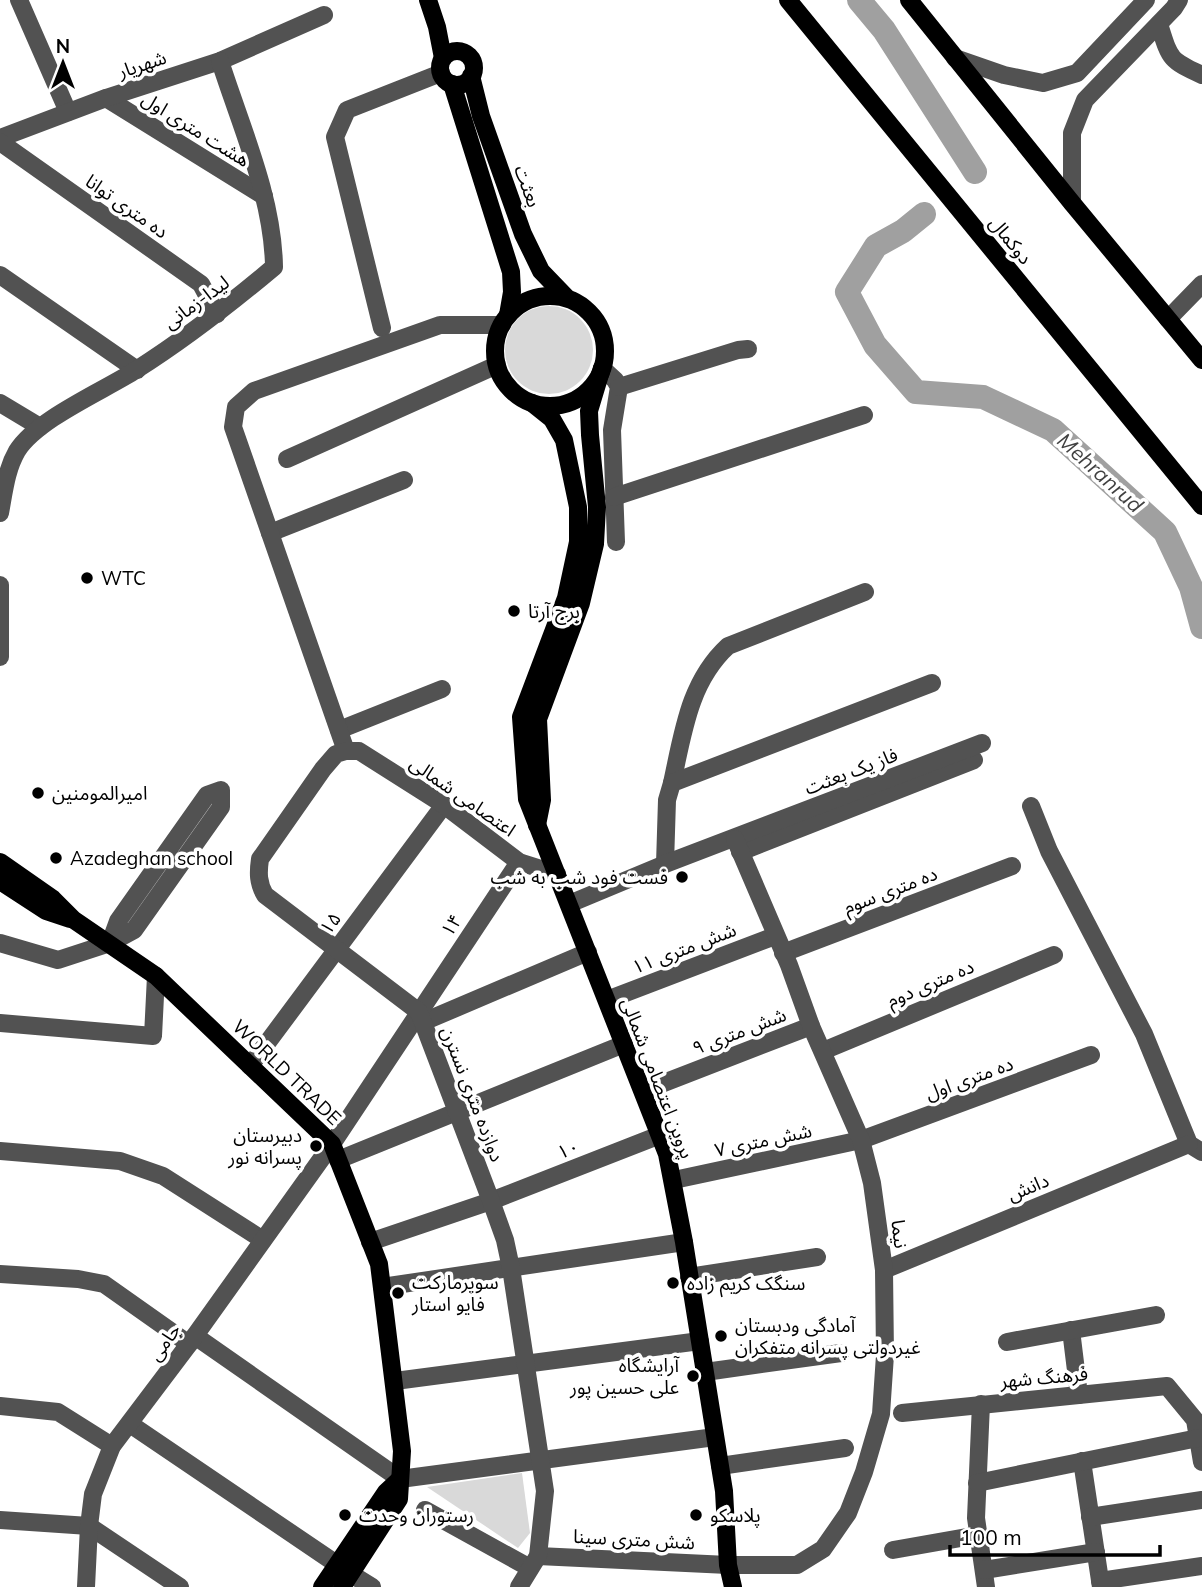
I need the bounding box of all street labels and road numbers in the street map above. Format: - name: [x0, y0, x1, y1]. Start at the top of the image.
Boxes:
- street label: شهریار: [114, 45, 169, 83]
- street label: هشت متری اول: [137, 86, 255, 172]
- street label: بعثت: [509, 162, 547, 210]
- street label: ده متری توانا: [81, 169, 173, 243]
- street label: دوکمال: [984, 211, 1038, 269]
- street label: لیدا-زمانی: [158, 270, 234, 334]
- street label: فاز یک بعثت: [801, 742, 901, 800]
- street label: اعتصامی شمالی: [405, 751, 521, 841]
- street label: ده متری سوم: [840, 861, 941, 922]
- street label: ۱۵: [314, 907, 346, 939]
- street label: ۱۴: [435, 909, 467, 941]
- street label: ۱۱ شش متری: [628, 917, 740, 979]
- street label: ده متری دوم: [883, 954, 978, 1015]
- street label: پروین اعتصامی شمالی: [615, 994, 700, 1162]
- street label: ۹ شش متری: [689, 1002, 789, 1060]
- street label: WORLD TRADE: [228, 1014, 346, 1130]
- street label: دوازده متری نسترن: [436, 1023, 510, 1165]
- street label: ده متری اول: [922, 1051, 1016, 1105]
- street label: ۷ شش متری: [712, 1118, 814, 1162]
- street label: ۱۰: [554, 1134, 582, 1164]
- street label: دانش: [1004, 1168, 1052, 1206]
- street label: نیما: [886, 1218, 914, 1250]
- street label: جامی: [142, 1318, 186, 1366]
- street label: فرهنگ شهر: [998, 1361, 1089, 1393]
- street label: شش متری سینا: [572, 1524, 696, 1554]

